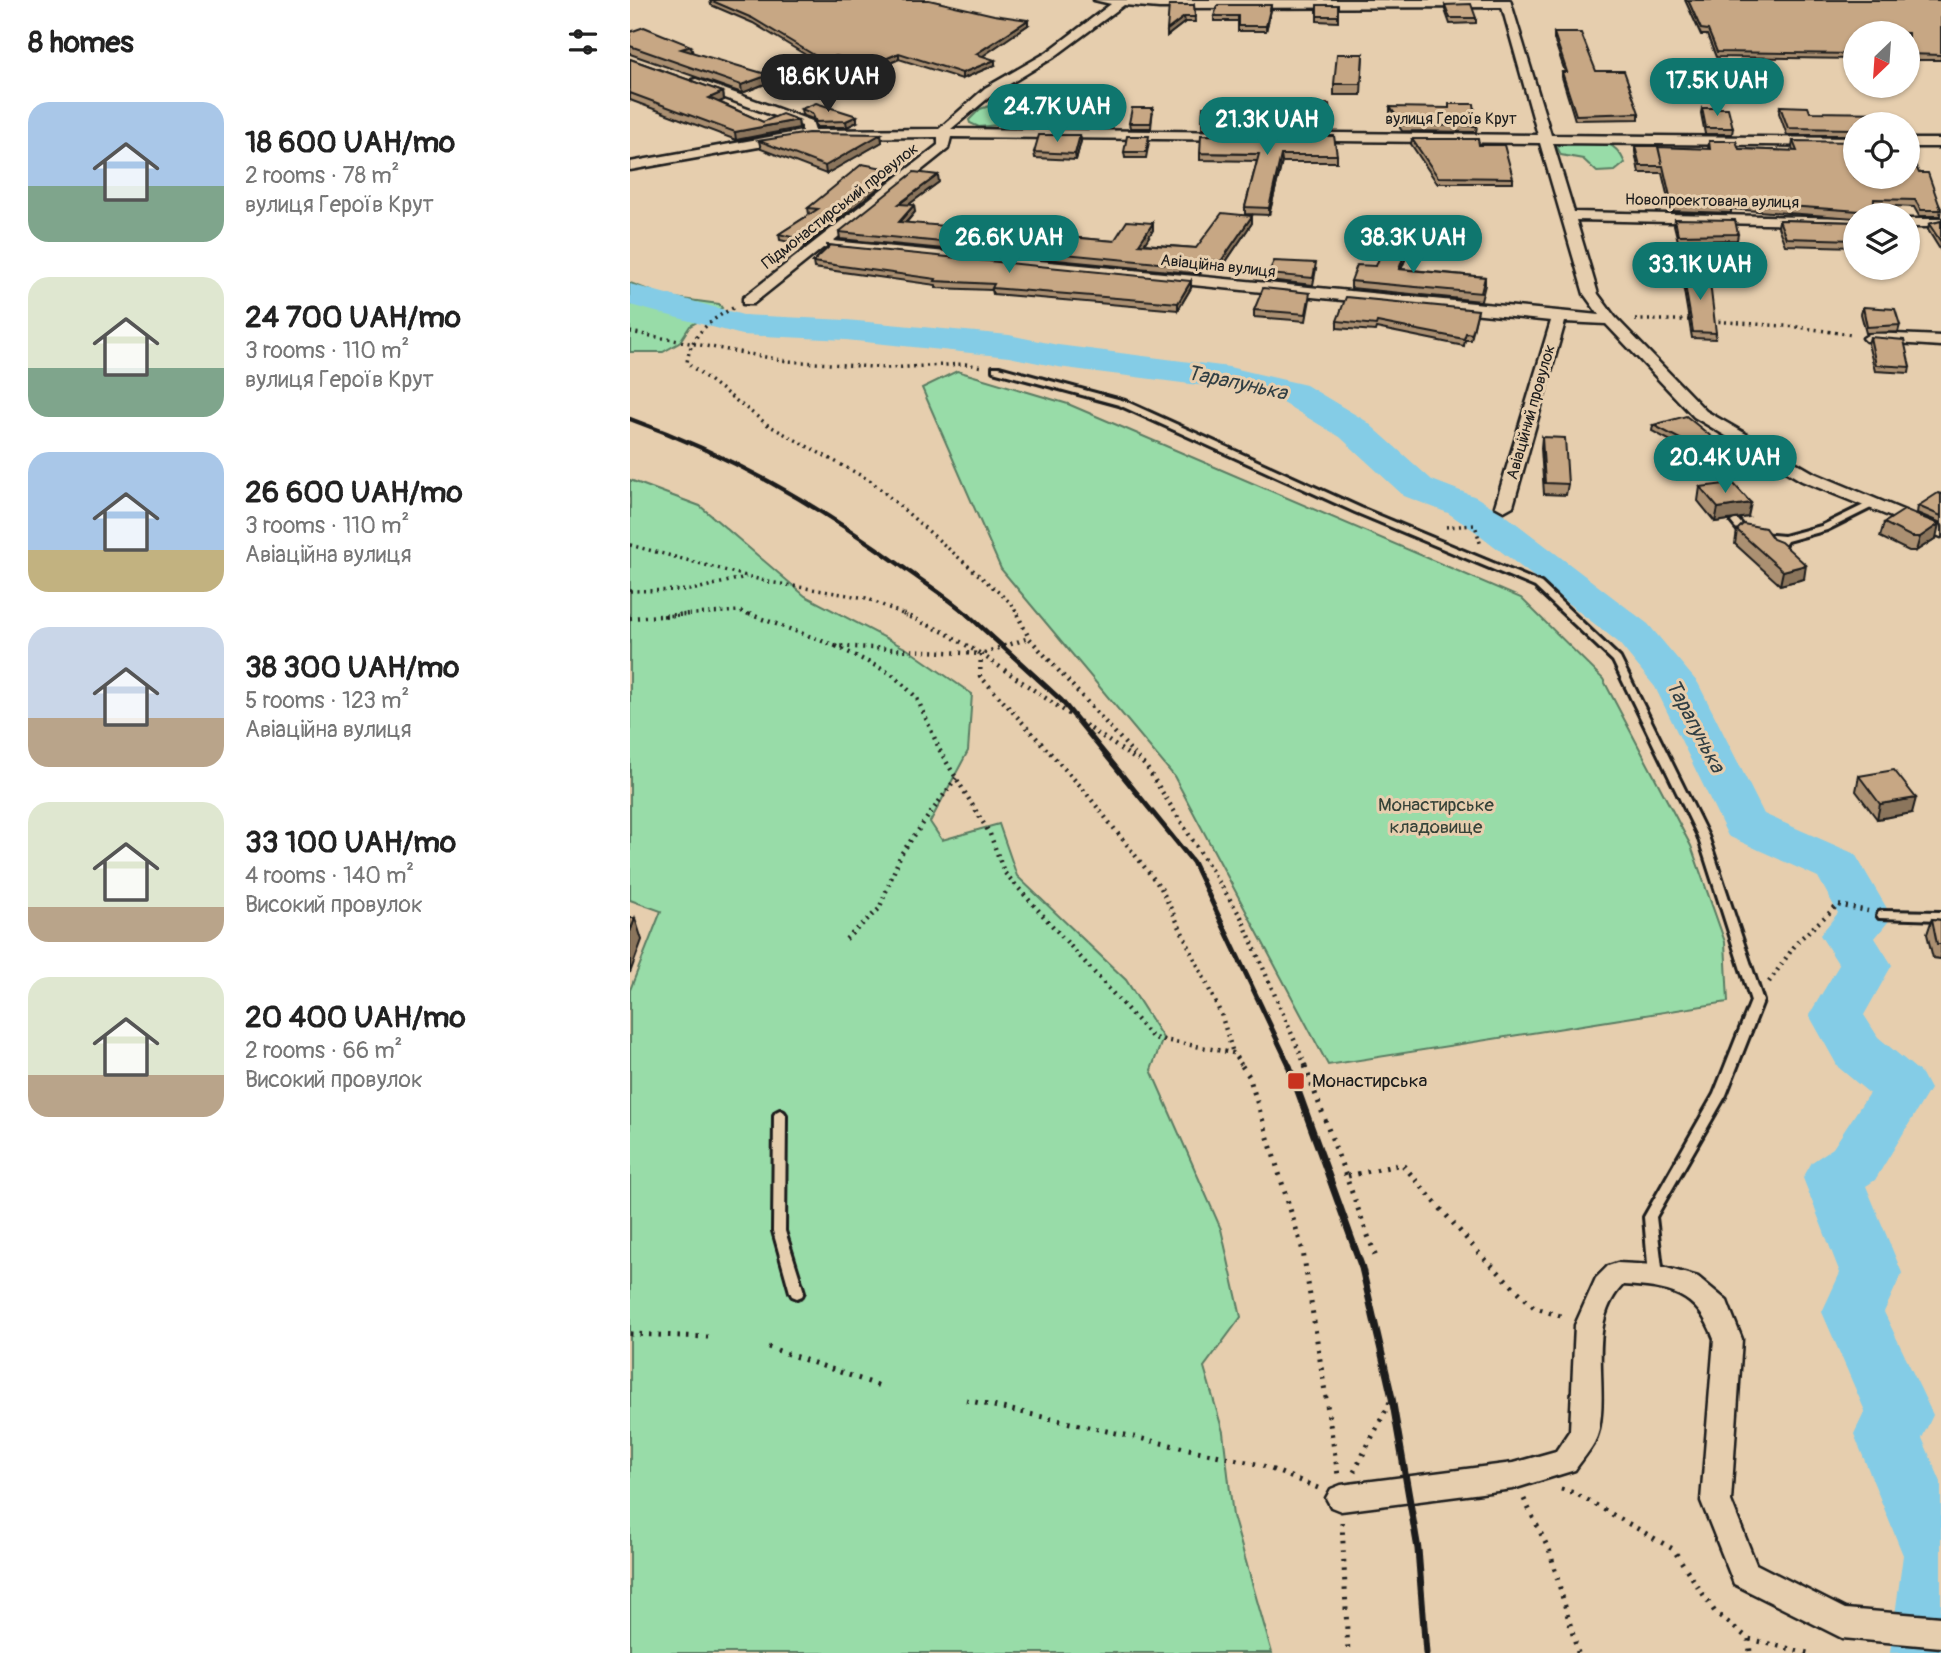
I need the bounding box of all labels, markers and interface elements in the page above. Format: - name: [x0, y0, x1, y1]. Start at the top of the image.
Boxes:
- north arrow: [1843, 21, 1920, 98]
- map controls: [1843, 21, 1920, 280]
- icon: filters: [564, 23, 602, 61]
- text: 8 homes: [28, 24, 134, 61]
- pin: 18.6K UAH: [748, 54, 908, 114]
- pin: 17.5K UAH: [1637, 58, 1797, 118]
- text: 18.6K UAH: [777, 62, 879, 91]
- text: 17.5K UAH: [1666, 66, 1768, 95]
- pin: 24.7K UAH: [977, 85, 1137, 144]
- text: 24.7K UAH: [1004, 92, 1110, 121]
- pin: 21.3K UAH: [1187, 97, 1347, 157]
- text: 21.3K UAH: [1215, 105, 1319, 134]
- street label: вулиця Героїв Крут: [1385, 109, 1517, 129]
- button: locate: [1843, 112, 1920, 189]
- text: 18 600 UAH/mo: [245, 124, 455, 161]
- icon: home: [84, 130, 168, 214]
- street label: Підмонастирський провулок: [758, 139, 922, 273]
- text: 2 rooms · 78 m²: [245, 161, 399, 190]
- street label: Новопроектована вулиця: [1625, 189, 1799, 213]
- text: вулиця Героїв Крут: [245, 190, 434, 219]
- button: layers: [1843, 203, 1920, 280]
- pin: 26.6K UAH: [929, 216, 1089, 275]
- pin: 38.3K UAH: [1333, 216, 1493, 275]
- text: 26.6K UAH: [955, 223, 1063, 252]
- text: 38.3K UAH: [1360, 223, 1466, 252]
- pin: 33.1K UAH: [1620, 243, 1780, 302]
- street label: Авіаційна вулиця: [1159, 250, 1277, 282]
- text: 33.1K UAH: [1648, 250, 1752, 279]
- text: 24 700 UAH/mo: [245, 299, 461, 336]
- icon: home: [84, 305, 168, 389]
- text: 3 rooms · 110 m²: [245, 336, 409, 365]
- street label: Авіаційний провулок: [1502, 342, 1560, 482]
- water label: Тарапунька: [1185, 359, 1291, 407]
- text: вулиця Героїв Крут: [245, 365, 434, 394]
- pin: 20.4K UAH: [1645, 435, 1805, 495]
- text: 20.4K UAH: [1670, 443, 1780, 472]
- text: 26 600 UAH/mo: [245, 474, 463, 511]
- icon: home: [84, 480, 168, 564]
- text: 3 rooms · 110 m²: [245, 511, 409, 540]
- text: Авіаційна вулиця: [245, 540, 411, 569]
- text: 38 300 UAH/mo: [245, 649, 459, 686]
- icon: home: [84, 655, 168, 739]
- water label: Тарапунька: [1659, 675, 1731, 778]
- text: 5 rooms · 123 m²: [245, 686, 409, 715]
- text: Авіаційна вулиця: [245, 715, 411, 744]
- park label: Монастирське кладовище: [1378, 793, 1495, 839]
- text: 33 100 UAH/mo: [245, 824, 456, 861]
- icon: home: [84, 830, 168, 914]
- text: 4 rooms · 140 m²: [245, 861, 414, 890]
- text: Високий провулок: [245, 890, 423, 919]
- text: 20 400 UAH/mo: [245, 999, 466, 1036]
- icon: home: [84, 1005, 168, 1089]
- text: 2 rooms · 66 m²: [245, 1036, 402, 1065]
- text: Високий провулок: [245, 1065, 423, 1094]
- place label: Монастирська: [1312, 1069, 1428, 1093]
- marker: Монастирська: [1286, 1071, 1306, 1091]

